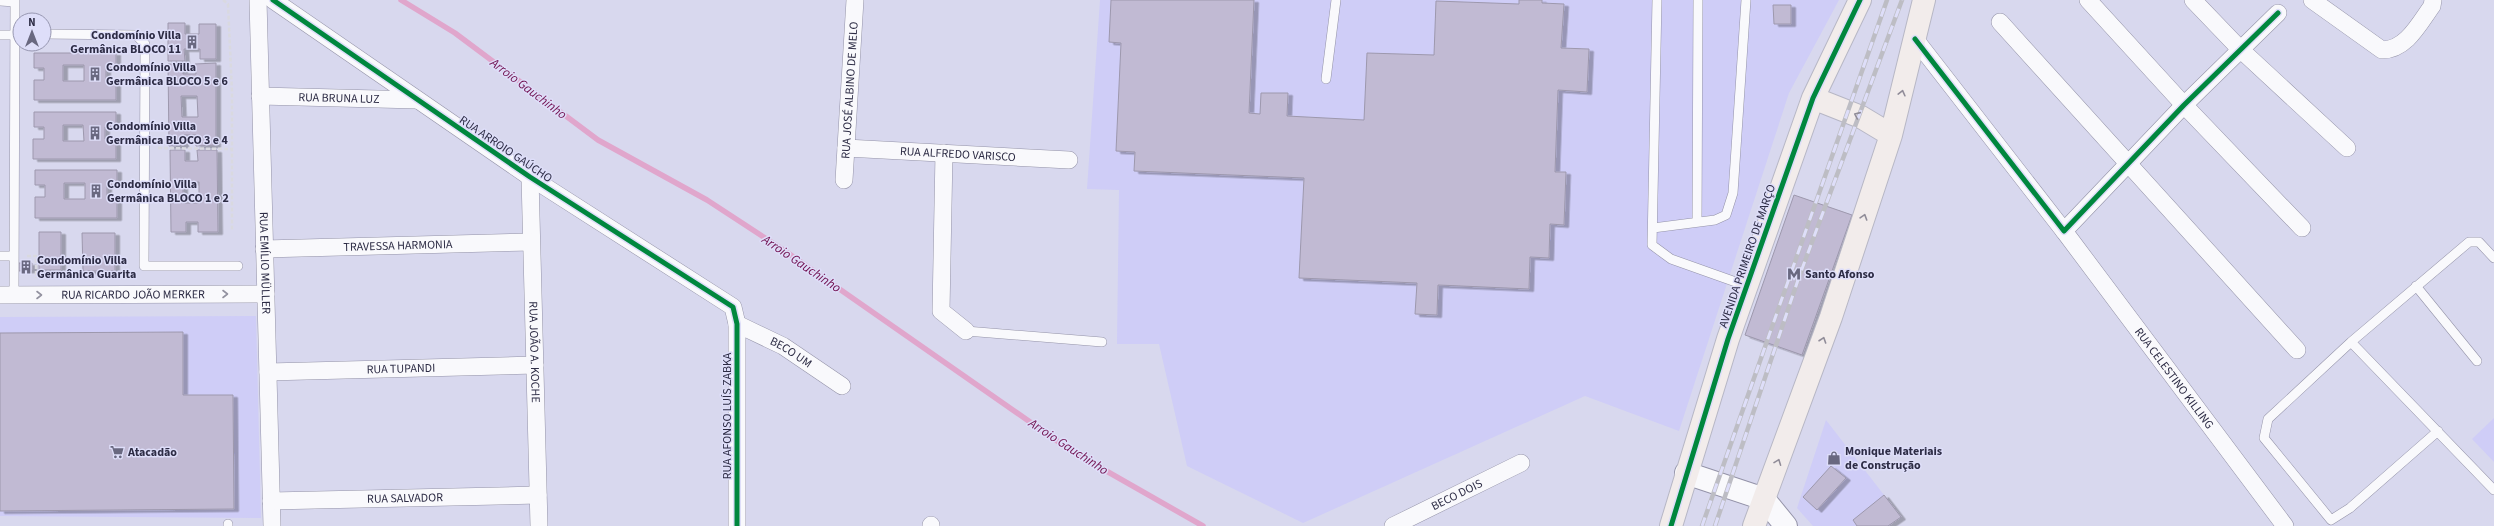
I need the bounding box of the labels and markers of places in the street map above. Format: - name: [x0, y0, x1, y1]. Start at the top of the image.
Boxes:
- place label: Condomínio Villa Germânica BLOCO 11: [70, 27, 181, 58]
- building icon: Condomínio Villa Germânica BLOCO 11: [184, 34, 200, 50]
- place label: Condomínio Villa Germânica BLOCO 5 e 6: [106, 59, 228, 90]
- building icon: Condomínio Villa Germânica BLOCO 5 e 6: [87, 66, 103, 82]
- place label: Condomínio Villa Germânica BLOCO 3 e 4: [106, 118, 228, 149]
- building icon: Condomínio Villa Germânica BLOCO 3 e 4: [87, 125, 103, 141]
- place label: Condomínio Villa Germânica BLOCO 1 e 2: [107, 176, 229, 207]
- building icon: Condomínio Villa Germânica BLOCO 1 e 2: [88, 183, 104, 199]
- place label: Condomínio Villa Germânica Guarita: [37, 252, 136, 283]
- building icon: Condomínio Villa Germânica Guarita: [18, 259, 34, 275]
- metro station icon: Santo Afonso: [1786, 266, 1802, 282]
- place label: Santo Afonso: [1805, 266, 1875, 283]
- place label: Monique Materiais de Construção: [1845, 443, 1942, 474]
- supermarket icon: Atacadão: [109, 444, 125, 460]
- place label: Atacadão: [127, 444, 177, 461]
- shop icon: Monique Materiais de Construção: [1826, 450, 1842, 466]

